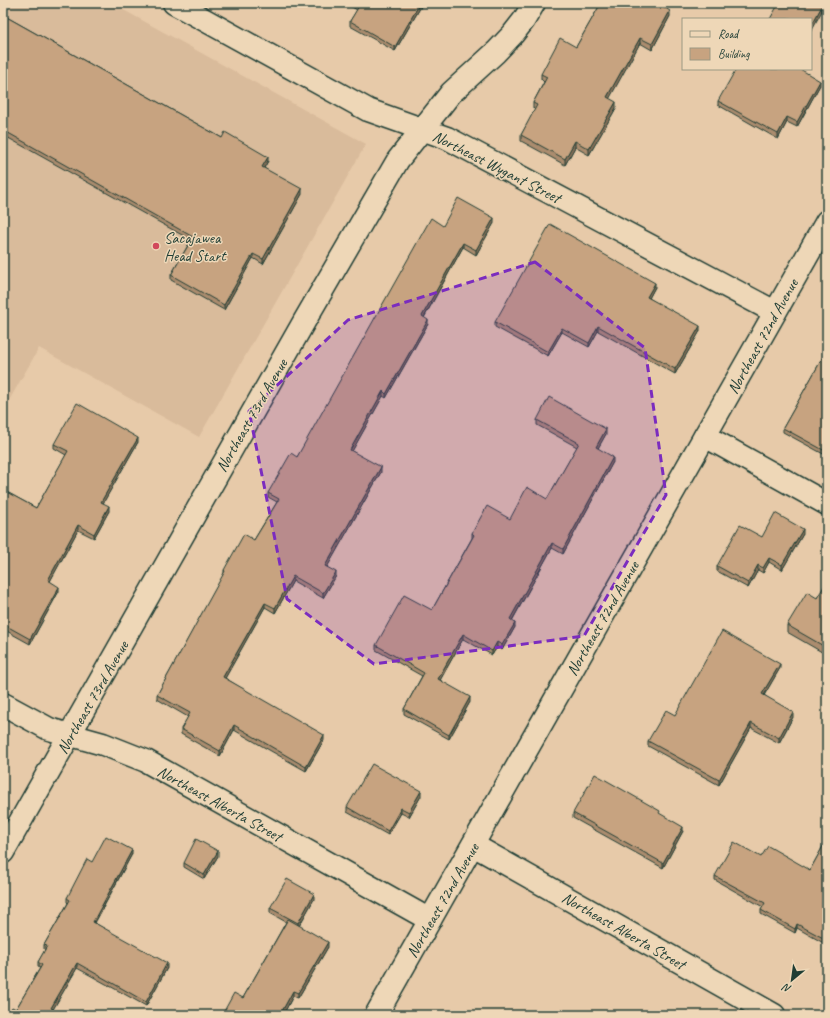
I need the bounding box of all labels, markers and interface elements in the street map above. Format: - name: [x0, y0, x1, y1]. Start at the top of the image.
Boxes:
- legend: [682, 18, 812, 70]
- text: Road: [718, 26, 740, 42]
- text: Building: [718, 46, 750, 62]
- street label: Northeast Wygant Street: [429, 126, 566, 209]
- place label: Sacajawea Head Start: [164, 228, 227, 266]
- marker: Sacajawea Head Start: [151, 241, 161, 251]
- street label: Northeast 72nd Avenue: [723, 274, 804, 398]
- street label: Northeast 73rd Avenue: [211, 354, 293, 476]
- street label: Northeast 72nd Avenue: [562, 556, 645, 679]
- street label: Northeast 73rd Avenue: [52, 636, 134, 758]
- street label: Northeast Alberta Street: [154, 761, 288, 848]
- street label: Northeast 72nd Avenue: [402, 838, 485, 961]
- street label: Northeast Alberta Street: [558, 887, 691, 976]
- north arrow: [772, 960, 812, 1000]
- text: N: [779, 980, 794, 997]

